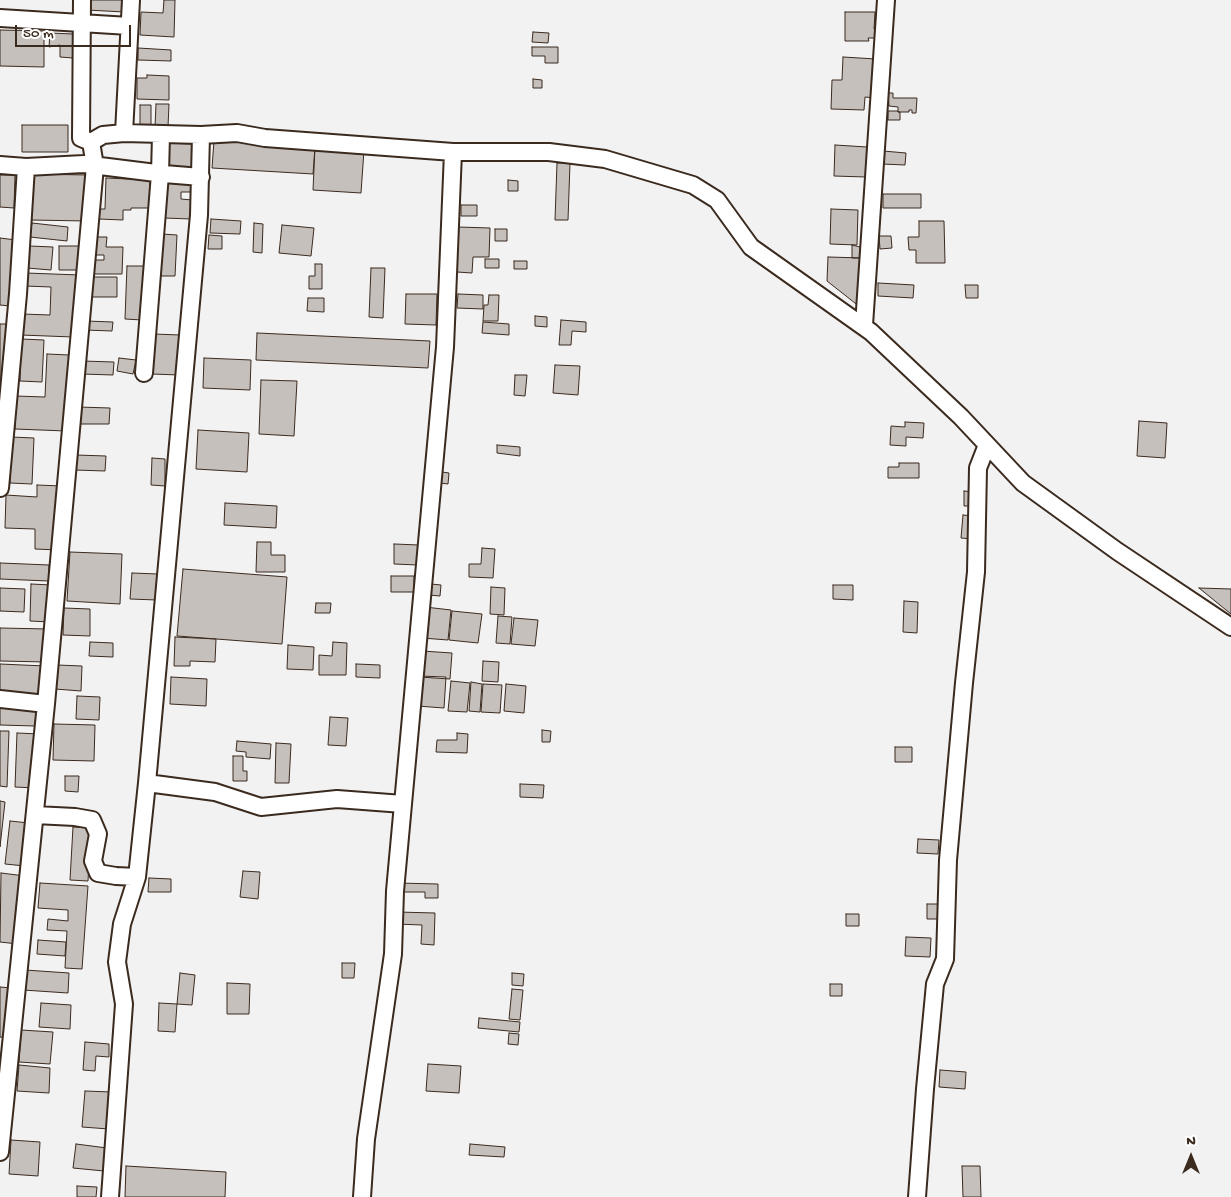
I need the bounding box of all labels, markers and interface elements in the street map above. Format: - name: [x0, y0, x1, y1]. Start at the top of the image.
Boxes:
- scale bar: [18, 15, 134, 47]
- text: 50 m: [23, 25, 54, 43]
- north arrow: [1166, 1132, 1216, 1182]
- text: N: [1186, 1133, 1196, 1150]

